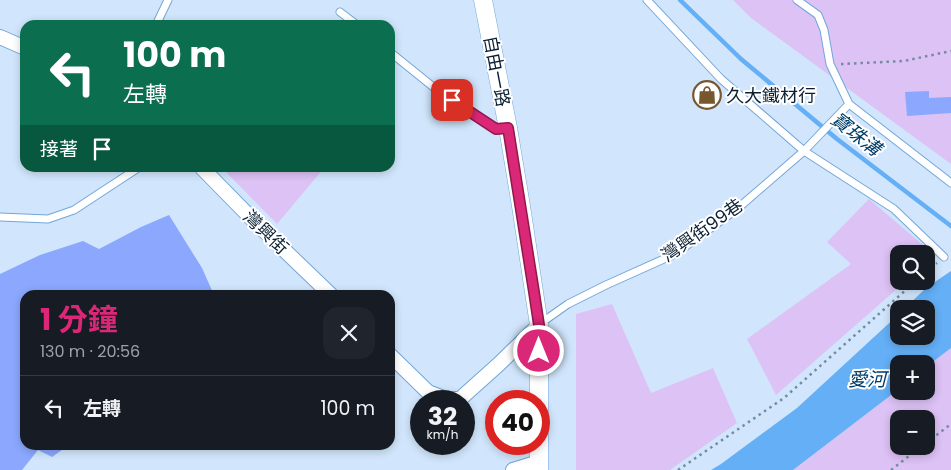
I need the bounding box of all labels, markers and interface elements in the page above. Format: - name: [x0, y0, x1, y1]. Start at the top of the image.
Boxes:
- text: 100 m: [123, 30, 226, 79]
- street label: 自由一路: [478, 33, 516, 109]
- icon: left: [40, 40, 105, 105]
- text: 左轉: [123, 79, 167, 110]
- pin: [431, 79, 473, 121]
- shop icon: 久大鐵材行: [692, 80, 722, 110]
- place label: 久大鐵材行: [726, 83, 816, 108]
- icon: arrive: [438, 86, 466, 114]
- water label: 寶珠溝: [825, 106, 889, 164]
- icon: arrive: [88, 135, 116, 163]
- text: 接著: [40, 136, 78, 163]
- street label: 灣興街99巷: [656, 193, 748, 267]
- street label: 灣興街: [238, 204, 294, 260]
- map controls: [890, 245, 935, 455]
- button: search: [890, 245, 935, 290]
- text: 1 分鐘: [40, 298, 118, 341]
- button: layers: [890, 300, 935, 345]
- button: close: [323, 307, 375, 359]
- position arrow: [512, 324, 564, 376]
- text: 130 m · 20:56: [40, 340, 140, 363]
- button: +: [890, 355, 935, 400]
- water label: 愛河: [848, 366, 890, 393]
- speed limit sign: 40: [485, 390, 550, 455]
- icon: left: [40, 394, 68, 422]
- text: 左轉: [83, 395, 121, 422]
- text: 100 m: [320, 395, 375, 422]
- text: 32: [428, 399, 457, 434]
- button: −: [890, 410, 935, 455]
- text: km/h: [427, 426, 458, 443]

